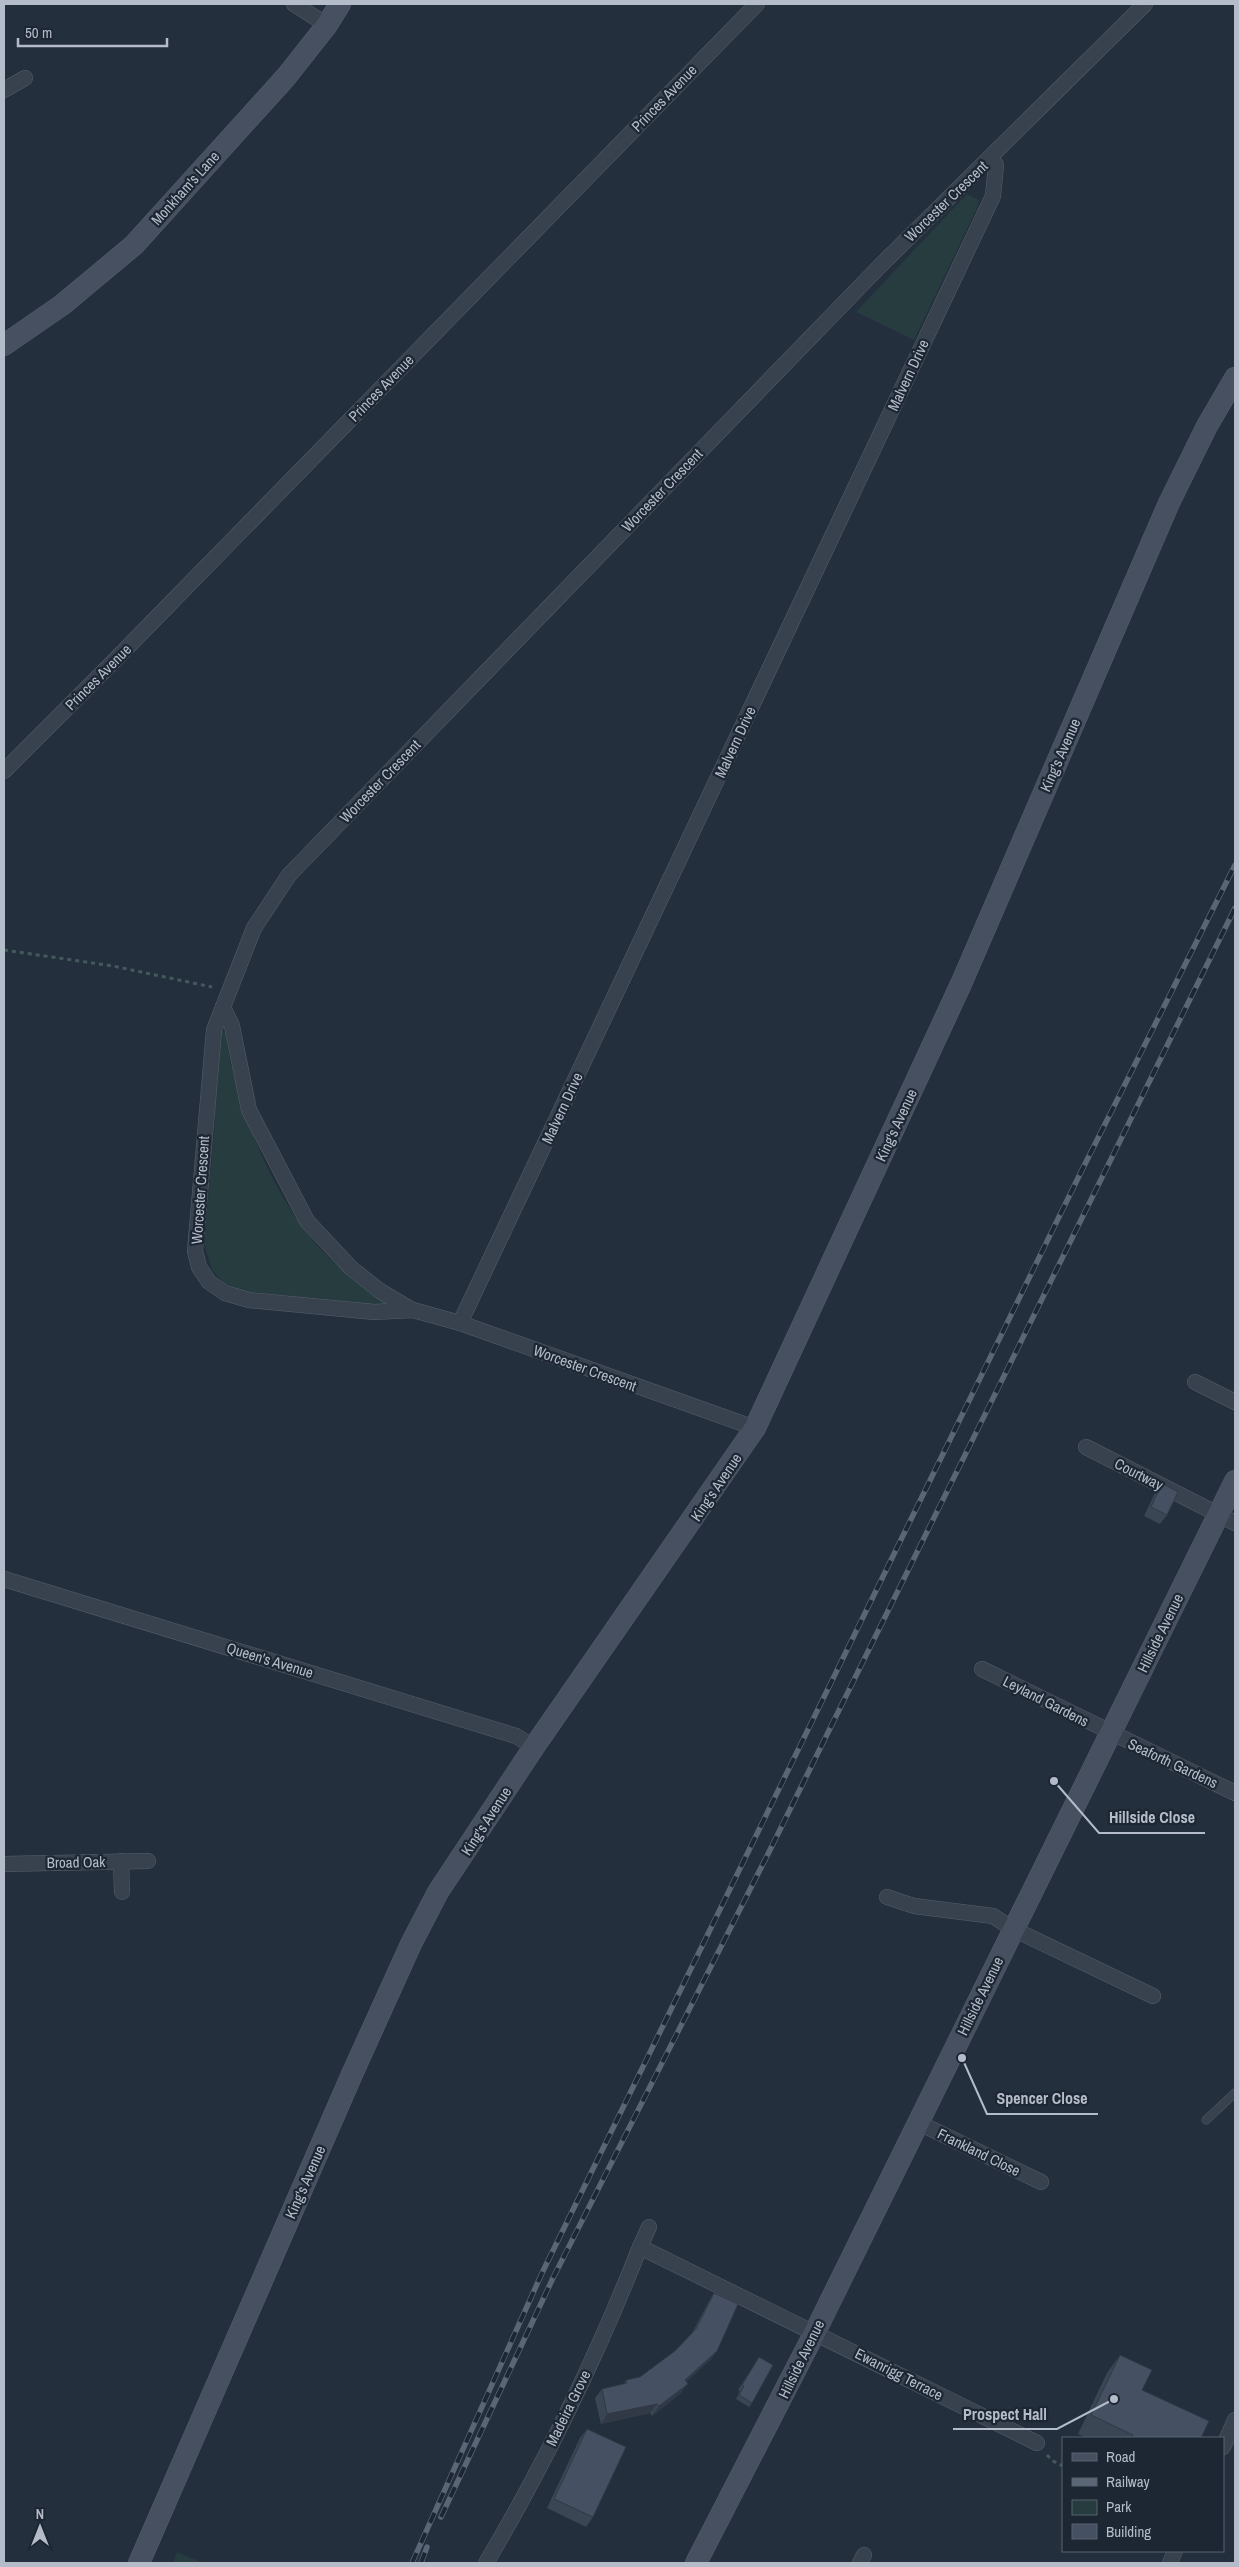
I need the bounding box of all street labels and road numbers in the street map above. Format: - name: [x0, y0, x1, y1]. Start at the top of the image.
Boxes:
- street label: Princes Avenue: [627, 60, 702, 136]
- street label: Monkham's Lane: [146, 146, 224, 230]
- street label: Worcester Crescent: [900, 155, 993, 246]
- street label: Malvern Drive: [882, 336, 934, 414]
- street label: Princes Avenue: [344, 350, 419, 426]
- street label: Worcester Crescent: [617, 443, 708, 536]
- street label: Princes Avenue: [60, 639, 136, 715]
- street label: Malvern Drive: [709, 703, 761, 781]
- street label: King's Avenue: [1035, 715, 1086, 795]
- street label: Worcester Crescent: [335, 734, 426, 827]
- street label: Malvern Drive: [536, 1069, 588, 1147]
- street label: King's Avenue: [870, 1085, 922, 1165]
- street label: Worcester Crescent: [186, 1135, 214, 1245]
- street label: Worcester Crescent: [530, 1340, 640, 1397]
- street label: King's Avenue: [685, 1449, 747, 1525]
- street label: Courtway: [1111, 1453, 1168, 1496]
- street label: Hillside Avenue: [1132, 1590, 1188, 1676]
- street label: Queen's Avenue: [224, 1637, 316, 1683]
- street label: Leyland Gardens: [999, 1670, 1093, 1732]
- street label: Seaforth Gardens: [1125, 1733, 1221, 1793]
- street label: King's Avenue: [456, 1782, 516, 1859]
- street label: Broad Oak: [46, 1851, 106, 1873]
- street label: Hillside Avenue: [952, 1953, 1008, 2039]
- street label: Frankland Close: [934, 2123, 1024, 2181]
- street label: King's Avenue: [280, 2142, 331, 2222]
- street label: Hillside Avenue: [773, 2316, 829, 2402]
- street label: Ewanrigg Terrace: [851, 2343, 947, 2405]
- street label: Madeira Grove: [541, 2366, 595, 2449]

